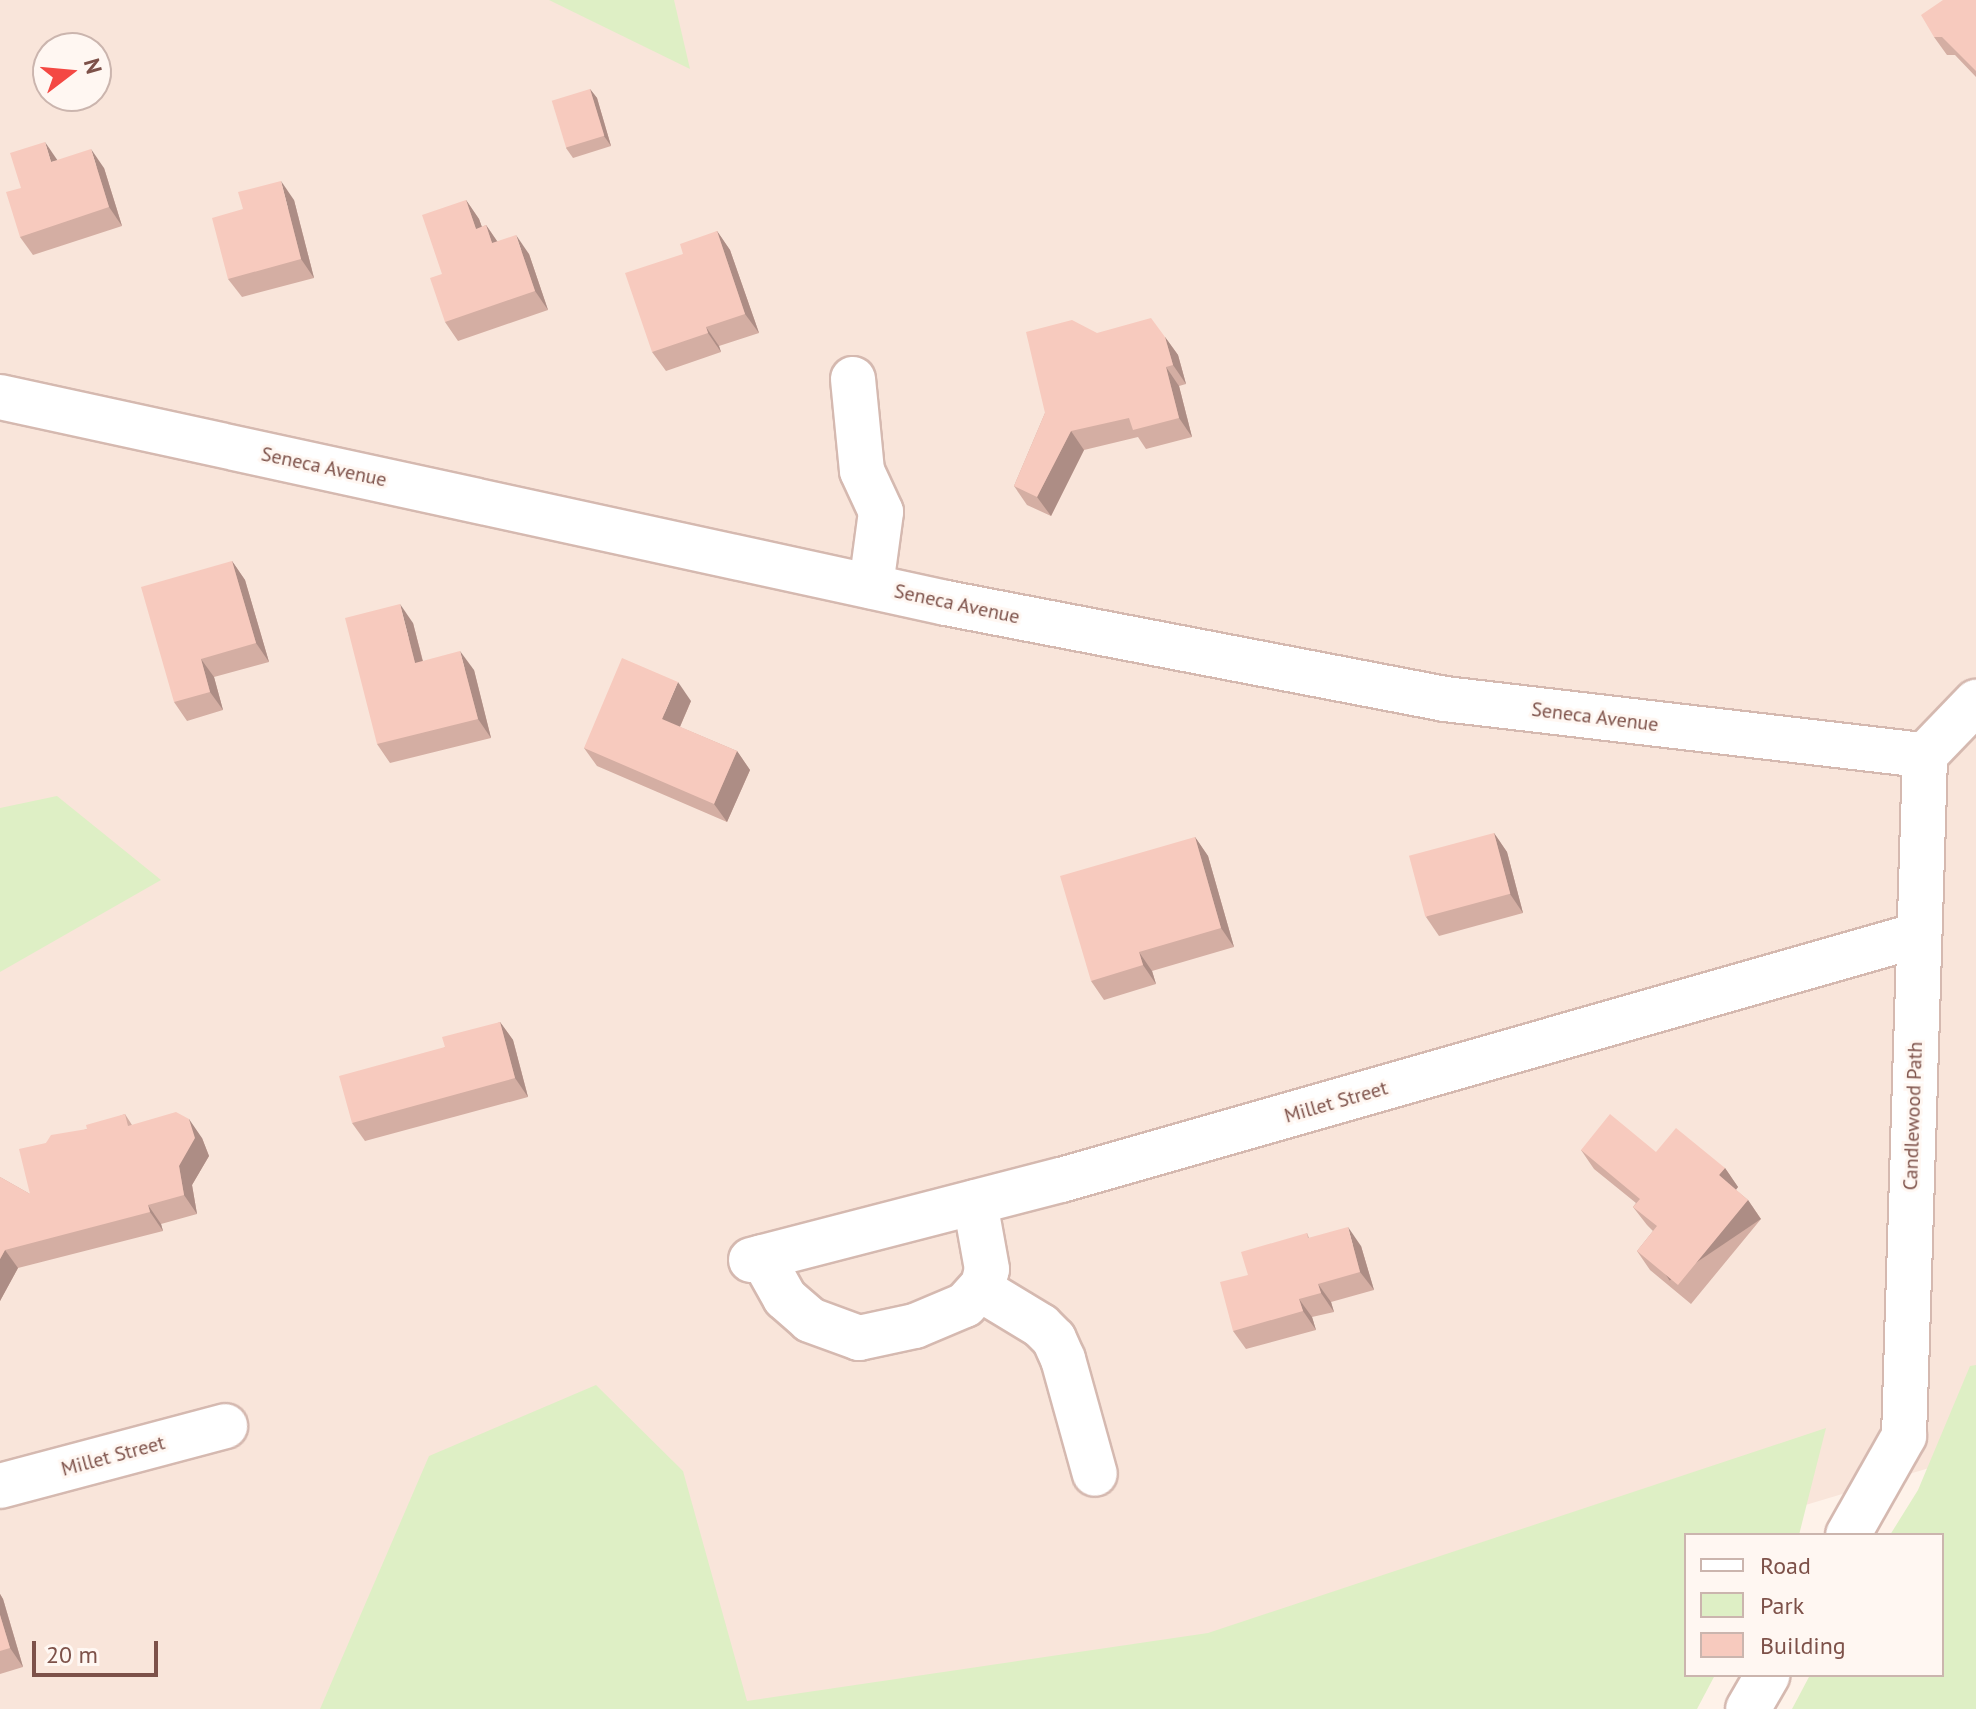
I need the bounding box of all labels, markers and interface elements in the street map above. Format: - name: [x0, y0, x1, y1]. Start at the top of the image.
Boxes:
- north arrow: [32, 32, 112, 112]
- text: N: [78, 55, 109, 77]
- street label: Seneca Avenue: [259, 442, 389, 492]
- street label: Seneca Avenue: [892, 579, 1022, 629]
- street label: Seneca Avenue: [1530, 697, 1660, 737]
- street label: Candlewood Path: [1898, 1041, 1928, 1191]
- street label: Millet Street: [1282, 1076, 1390, 1128]
- street label: Millet Street: [59, 1431, 167, 1481]
- legend: [1684, 1533, 1944, 1677]
- text: Road: [1760, 1550, 1811, 1581]
- text: Park: [1760, 1590, 1804, 1621]
- scale bar: [36, 1625, 162, 1675]
- text: Building: [1760, 1630, 1846, 1661]
- text: 20 m: [46, 1639, 98, 1670]

